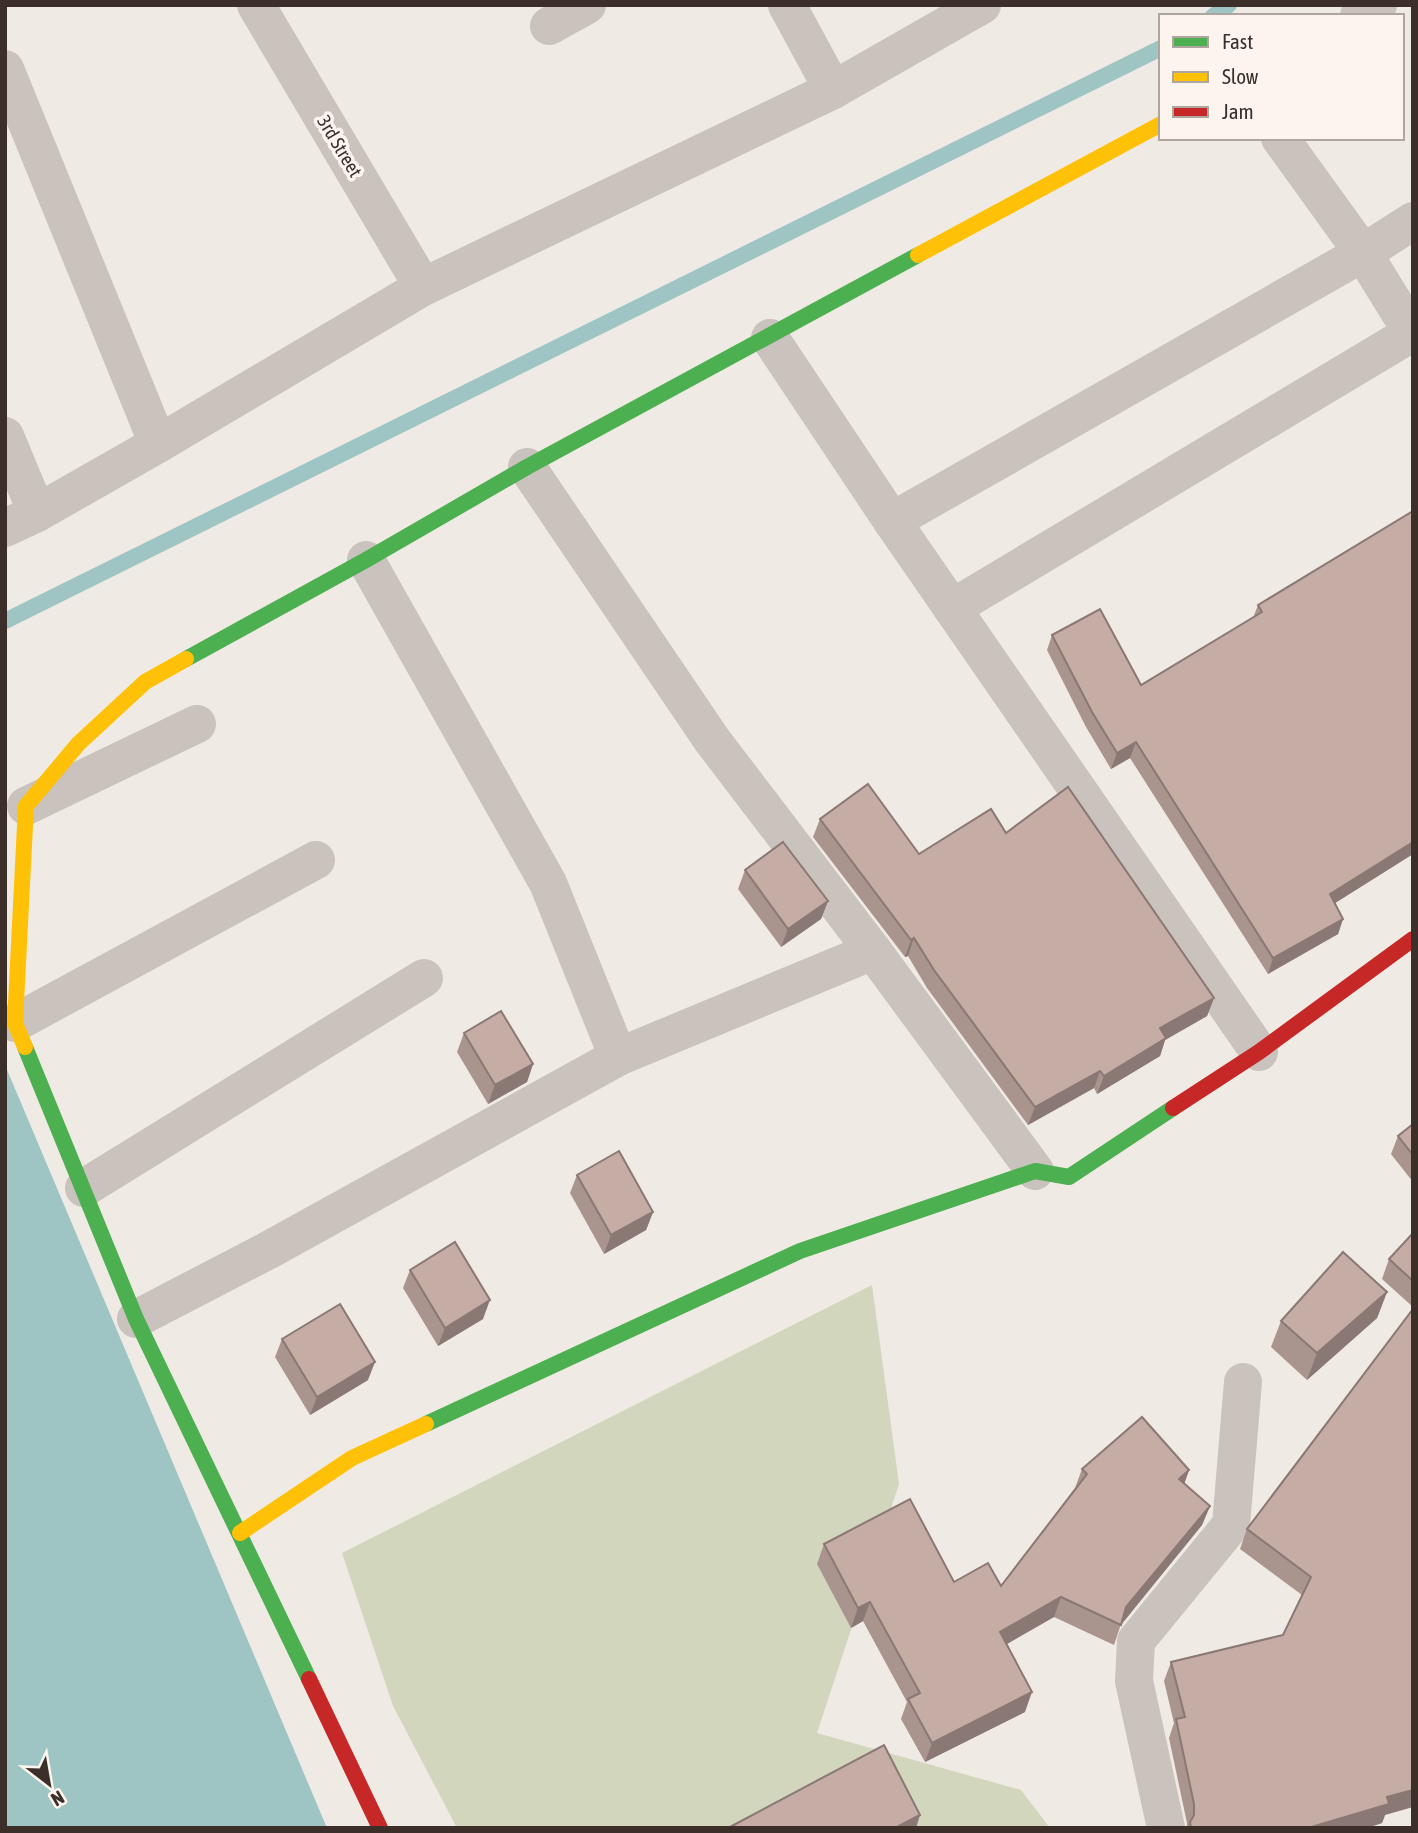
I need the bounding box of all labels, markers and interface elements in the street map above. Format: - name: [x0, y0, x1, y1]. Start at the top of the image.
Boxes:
- legend: [1159, 14, 1404, 140]
- text: Fast: [1222, 29, 1253, 53]
- text: Slow: [1222, 64, 1259, 88]
- text: Jam: [1222, 99, 1254, 123]
- street label: 3rd Street: [313, 111, 367, 181]
- north arrow: [14, 1749, 84, 1819]
- text: N: [47, 1786, 68, 1811]

